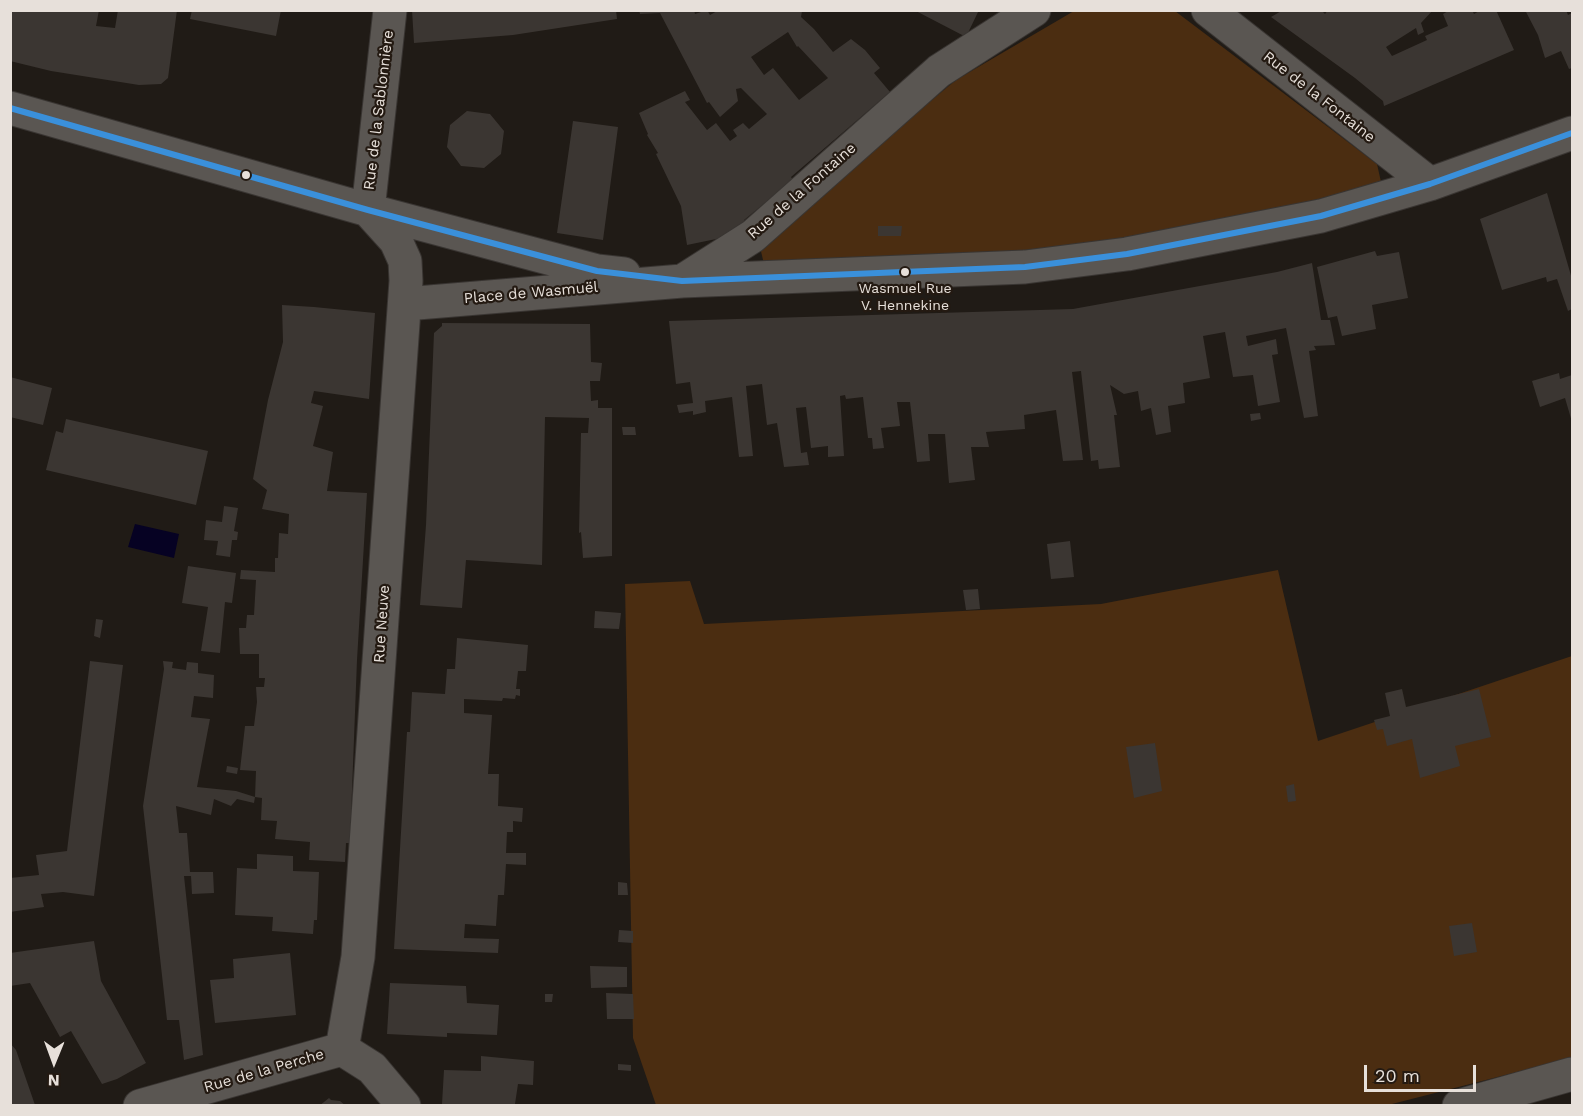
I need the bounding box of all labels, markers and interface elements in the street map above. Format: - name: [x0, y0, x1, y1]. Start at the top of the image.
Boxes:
- street label: Rue de la Sablonnière: [360, 29, 398, 191]
- street label: Rue de la Fontaine: [1259, 48, 1379, 146]
- street label: Rue de la Fontaine: [744, 139, 860, 243]
- unlabelled marker: [240, 169, 252, 181]
- marker: Wasmuel Rue V. Hennekine: [899, 266, 911, 278]
- street label: Place de Wasmuël: [463, 278, 599, 308]
- place label: Wasmuel Rue V. Hennekine: [858, 281, 952, 314]
- street label: Rue Neuve: [370, 584, 394, 664]
- north arrow: [24, 1032, 84, 1092]
- street label: Rue de la Perche: [202, 1045, 326, 1097]
- scale bar: [1367, 1053, 1480, 1091]
- text: 20 m: [1375, 1065, 1420, 1086]
- text: N: [48, 1071, 60, 1090]

